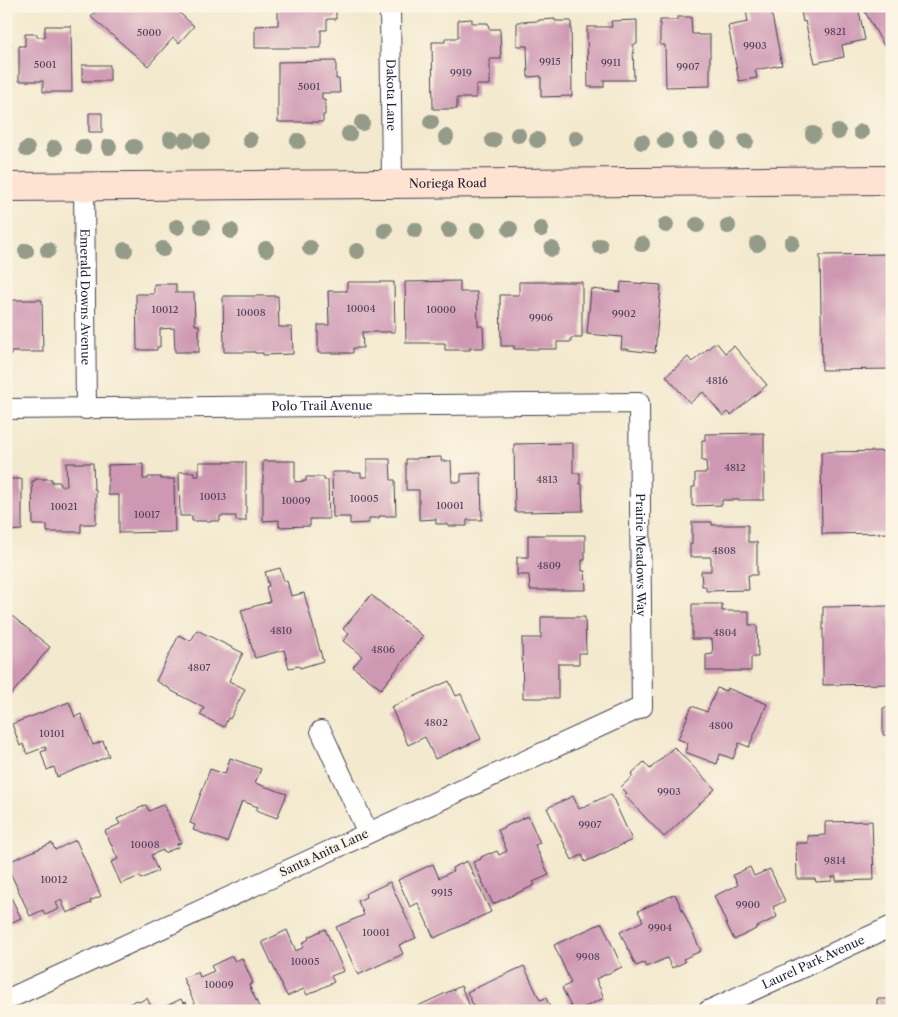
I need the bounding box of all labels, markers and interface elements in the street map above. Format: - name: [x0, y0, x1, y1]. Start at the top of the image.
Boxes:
- house number: 9821: [824, 25, 847, 38]
- house number: 5000: [137, 26, 161, 39]
- house number: 9903: [743, 39, 767, 52]
- house number: 9915: [539, 55, 561, 68]
- house number: 9911: [601, 56, 622, 69]
- house number: 5001: [34, 58, 57, 71]
- street label: Dakota Lane: [384, 59, 399, 131]
- house number: 9907: [677, 60, 700, 73]
- house number: 9919: [450, 66, 472, 79]
- house number: 5001: [298, 80, 321, 93]
- street label: Noriega Road: [409, 175, 488, 191]
- street label: Emerald Downs Avenue: [77, 229, 94, 366]
- house number: 10004: [346, 302, 376, 315]
- house number: 10012: [152, 303, 179, 316]
- house number: 10000: [426, 303, 456, 316]
- house number: 10008: [236, 306, 266, 319]
- house number: 9902: [612, 307, 636, 320]
- house number: 9906: [529, 311, 553, 324]
- house number: 4816: [706, 374, 728, 387]
- street label: Polo Trail Avenue: [271, 398, 373, 413]
- house number: 4812: [724, 461, 746, 474]
- house number: 4813: [536, 473, 558, 486]
- house number: 10013: [200, 490, 226, 503]
- house number: 10005: [350, 492, 378, 505]
- street label: Prairie Meadows Way: [633, 493, 649, 617]
- house number: 10009: [281, 494, 311, 507]
- house number: 10001: [436, 499, 465, 512]
- house number: 10021: [51, 500, 78, 513]
- house number: 10017: [134, 508, 160, 521]
- house number: 4808: [712, 544, 736, 557]
- house number: 4809: [537, 559, 561, 572]
- house number: 4810: [270, 624, 292, 637]
- house number: 4804: [713, 626, 737, 639]
- house number: 4806: [371, 643, 395, 656]
- house number: 4807: [188, 661, 211, 674]
- house number: 4802: [424, 716, 448, 729]
- house number: 4800: [709, 719, 733, 732]
- house number: 10101: [39, 727, 65, 740]
- house number: 9903: [657, 785, 681, 798]
- house number: 9907: [579, 818, 602, 831]
- street label: Santa Anita Lane: [277, 825, 371, 880]
- house number: 10008: [130, 838, 160, 851]
- house number: 9814: [824, 854, 846, 867]
- house number: 10012: [41, 873, 68, 886]
- house number: 9915: [431, 886, 453, 899]
- house number: 9900: [736, 898, 760, 911]
- house number: 9904: [648, 921, 672, 934]
- house number: 10001: [362, 926, 391, 939]
- street label: Laurel Park Avenue: [759, 932, 867, 992]
- house number: 9908: [576, 950, 600, 963]
- house number: 10005: [291, 955, 319, 968]
- house number: 10009: [204, 978, 234, 991]

